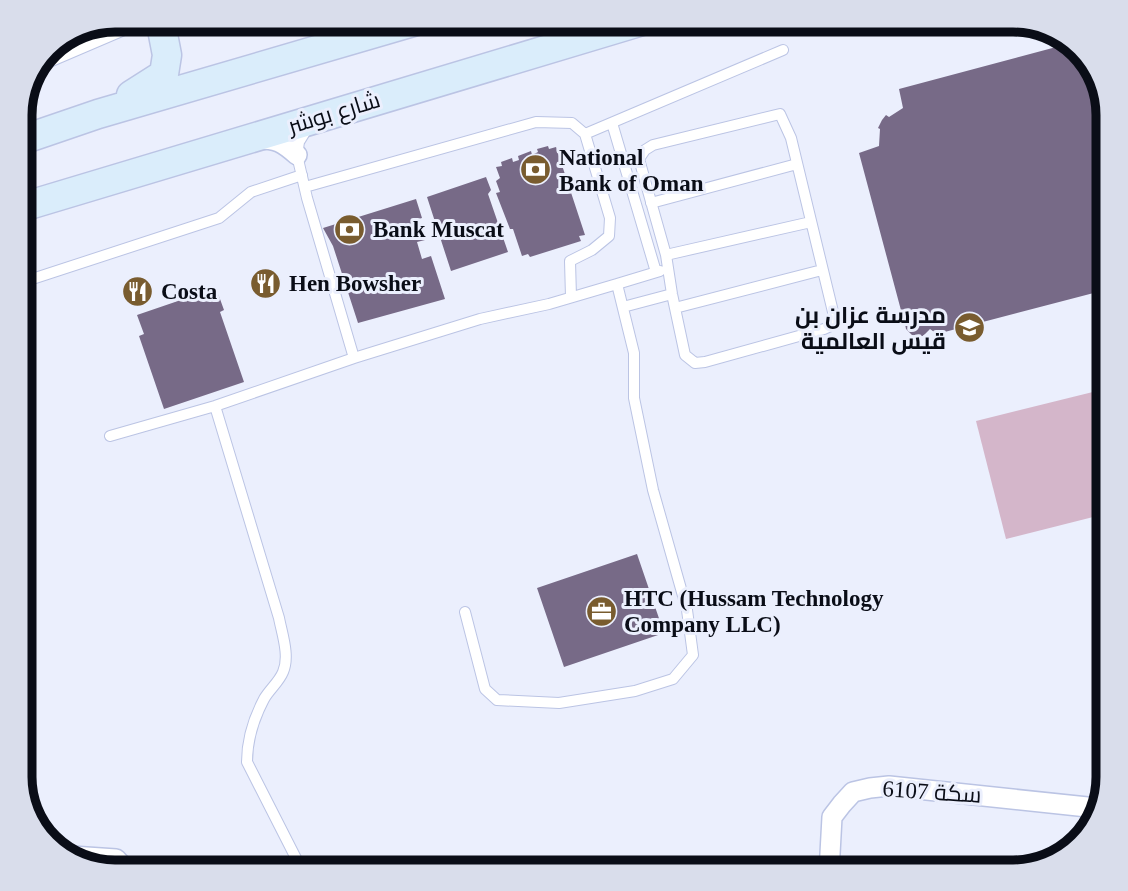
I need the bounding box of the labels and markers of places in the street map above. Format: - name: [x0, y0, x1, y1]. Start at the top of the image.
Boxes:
- place label: National Bank of Oman: [559, 145, 704, 196]
- bank icon: National Bank of Oman: [519, 153, 553, 187]
- bank icon: Bank Muscat: [333, 212, 367, 246]
- place label: Bank Muscat: [373, 217, 504, 242]
- restaurant icon: Hen Bowsher: [249, 266, 283, 300]
- place label: Hen Bowsher: [289, 271, 421, 296]
- restaurant icon: Costa: [121, 274, 155, 308]
- place label: Costa: [161, 279, 218, 304]
- place label: مدرسة عزان بن قيس العالمية: [795, 303, 946, 355]
- school or university icon: مدرسة عزان بن قيس العالمية: [952, 311, 986, 345]
- place label: HTC (Hussam Technology Company LLC): [624, 586, 884, 637]
- office icon: HTC (Hussam Technology Company LLC): [584, 594, 618, 628]

